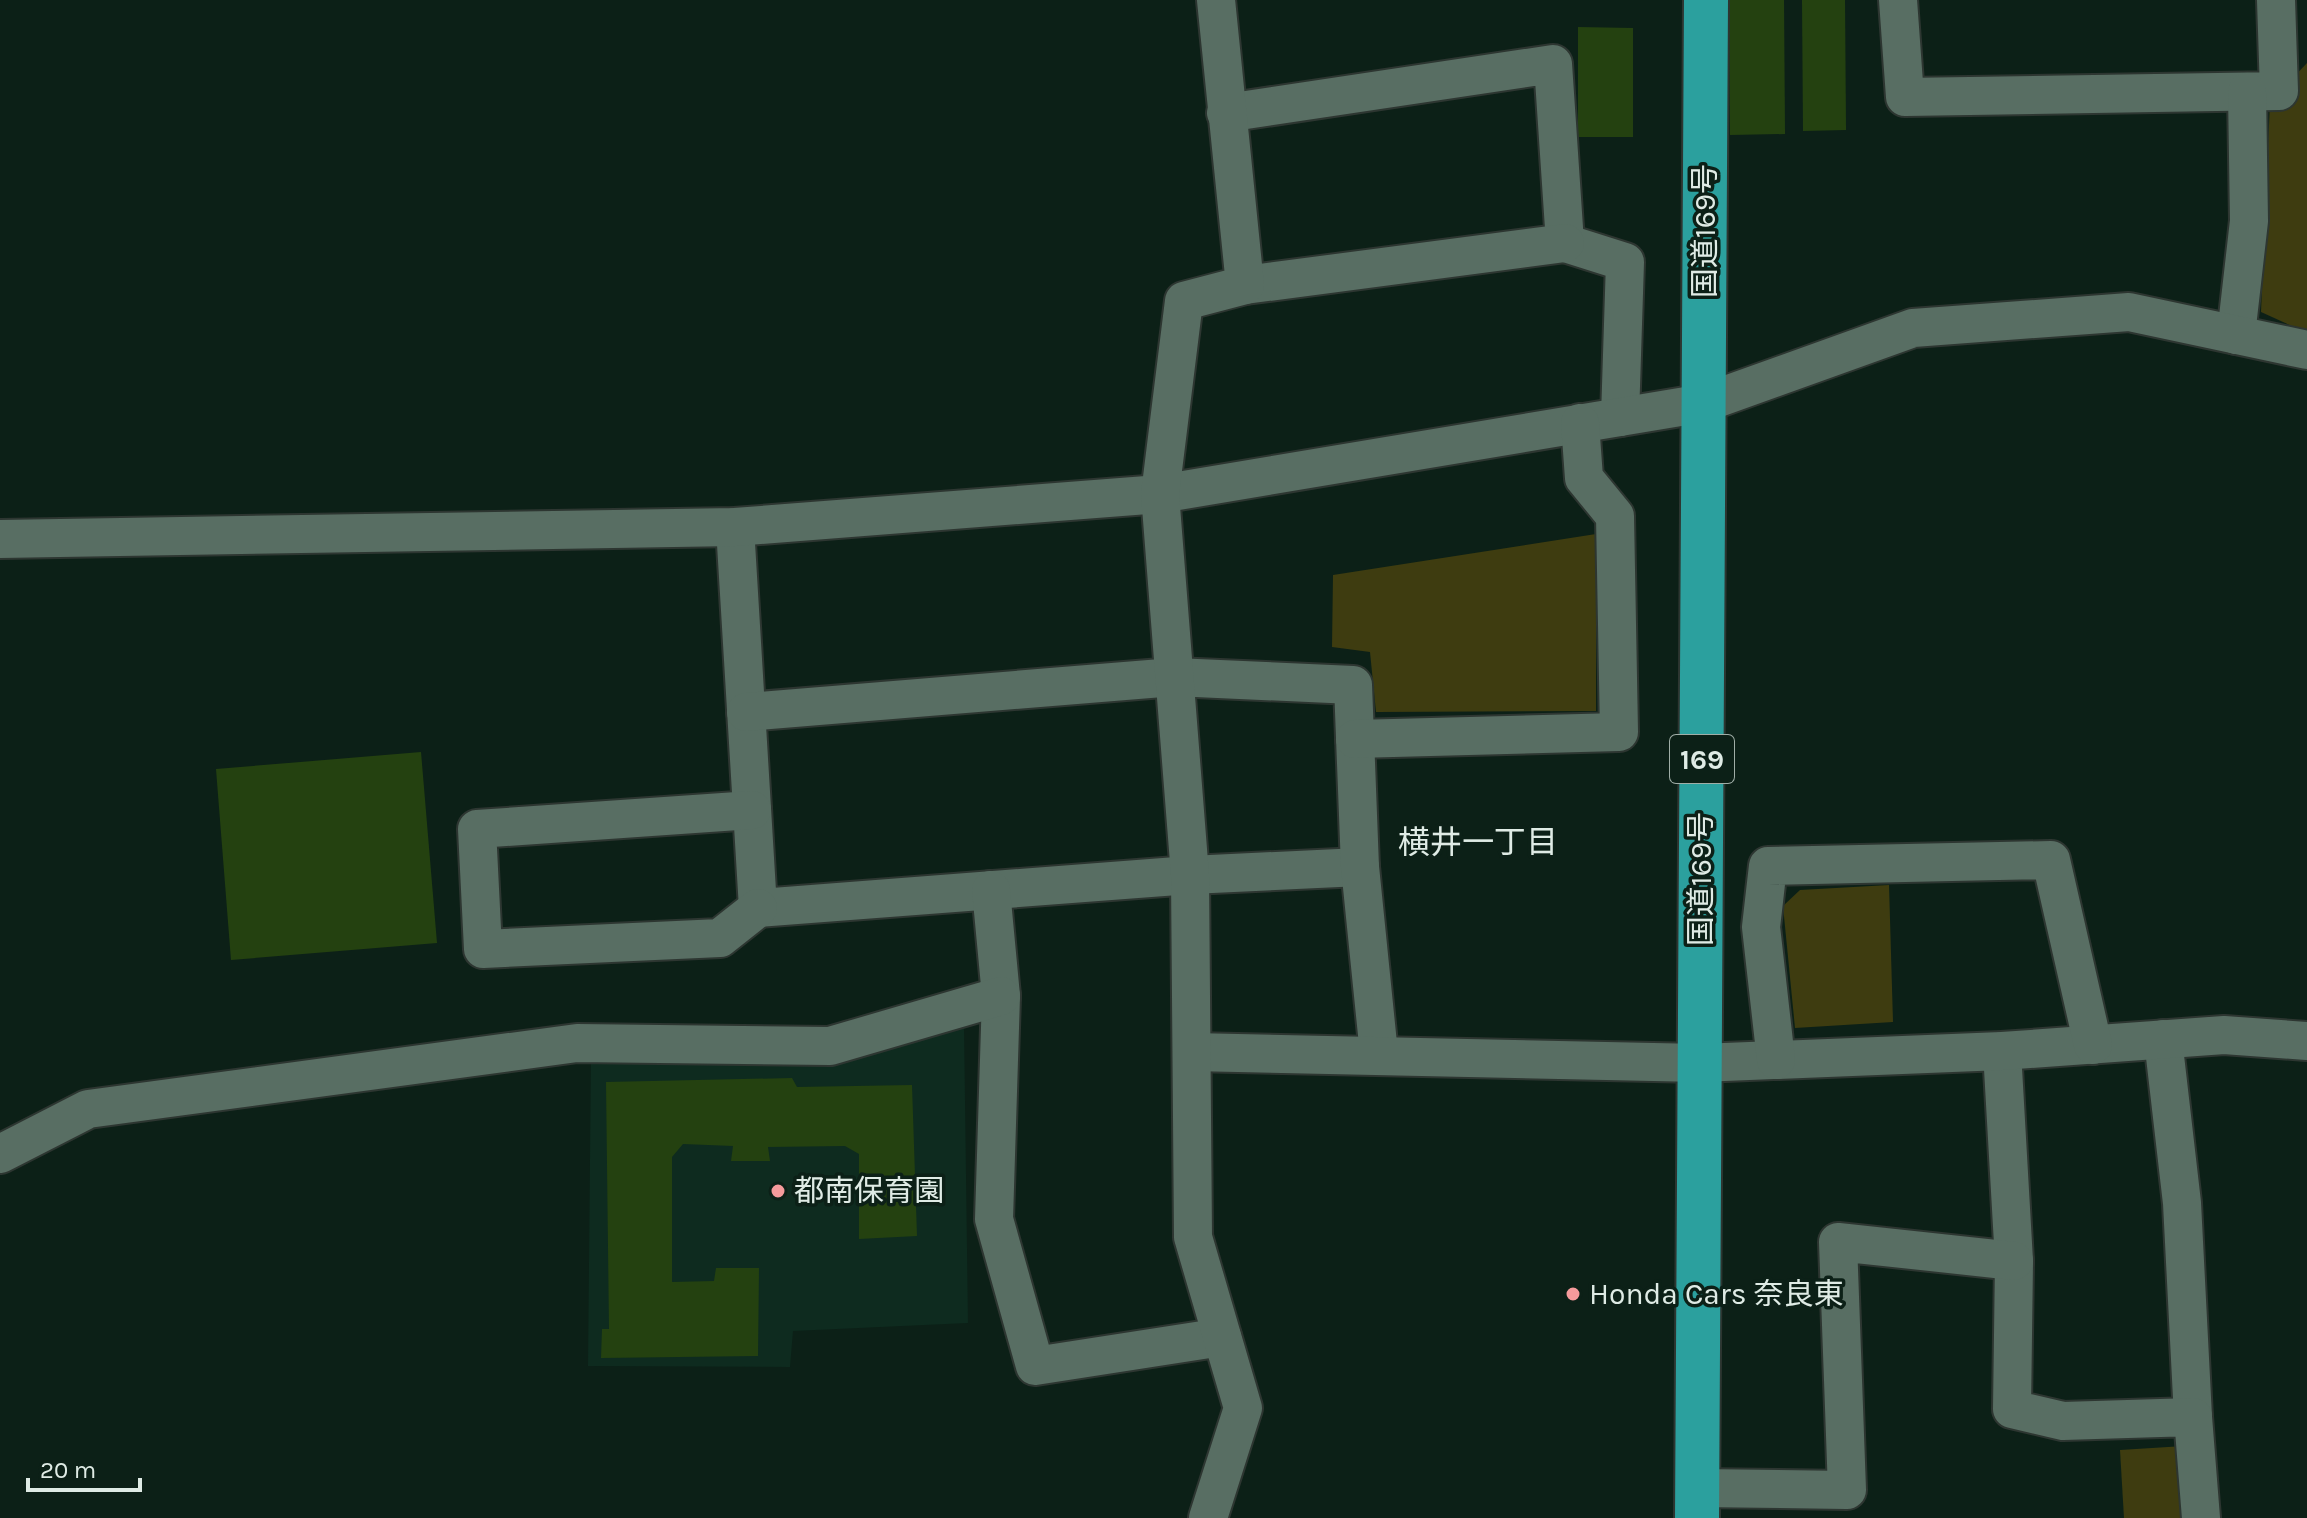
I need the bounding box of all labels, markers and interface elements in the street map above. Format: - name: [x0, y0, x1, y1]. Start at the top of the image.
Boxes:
- street label: 国道169号: [1687, 164, 1723, 298]
- road number: 169: [1670, 735, 1734, 783]
- street label: 国道169号: [1683, 812, 1719, 946]
- district label: 横井一丁目: [1398, 824, 1558, 861]
- place label: 都南保育園: [794, 1173, 944, 1209]
- marker: 都南保育園: [769, 1182, 787, 1200]
- place label: Honda Cars 奈良東: [1589, 1276, 1844, 1312]
- marker: Honda Cars 奈良東: [1564, 1285, 1582, 1303]
- scale bar: [28, 1442, 140, 1492]
- text: 20 m: [40, 1456, 96, 1484]

